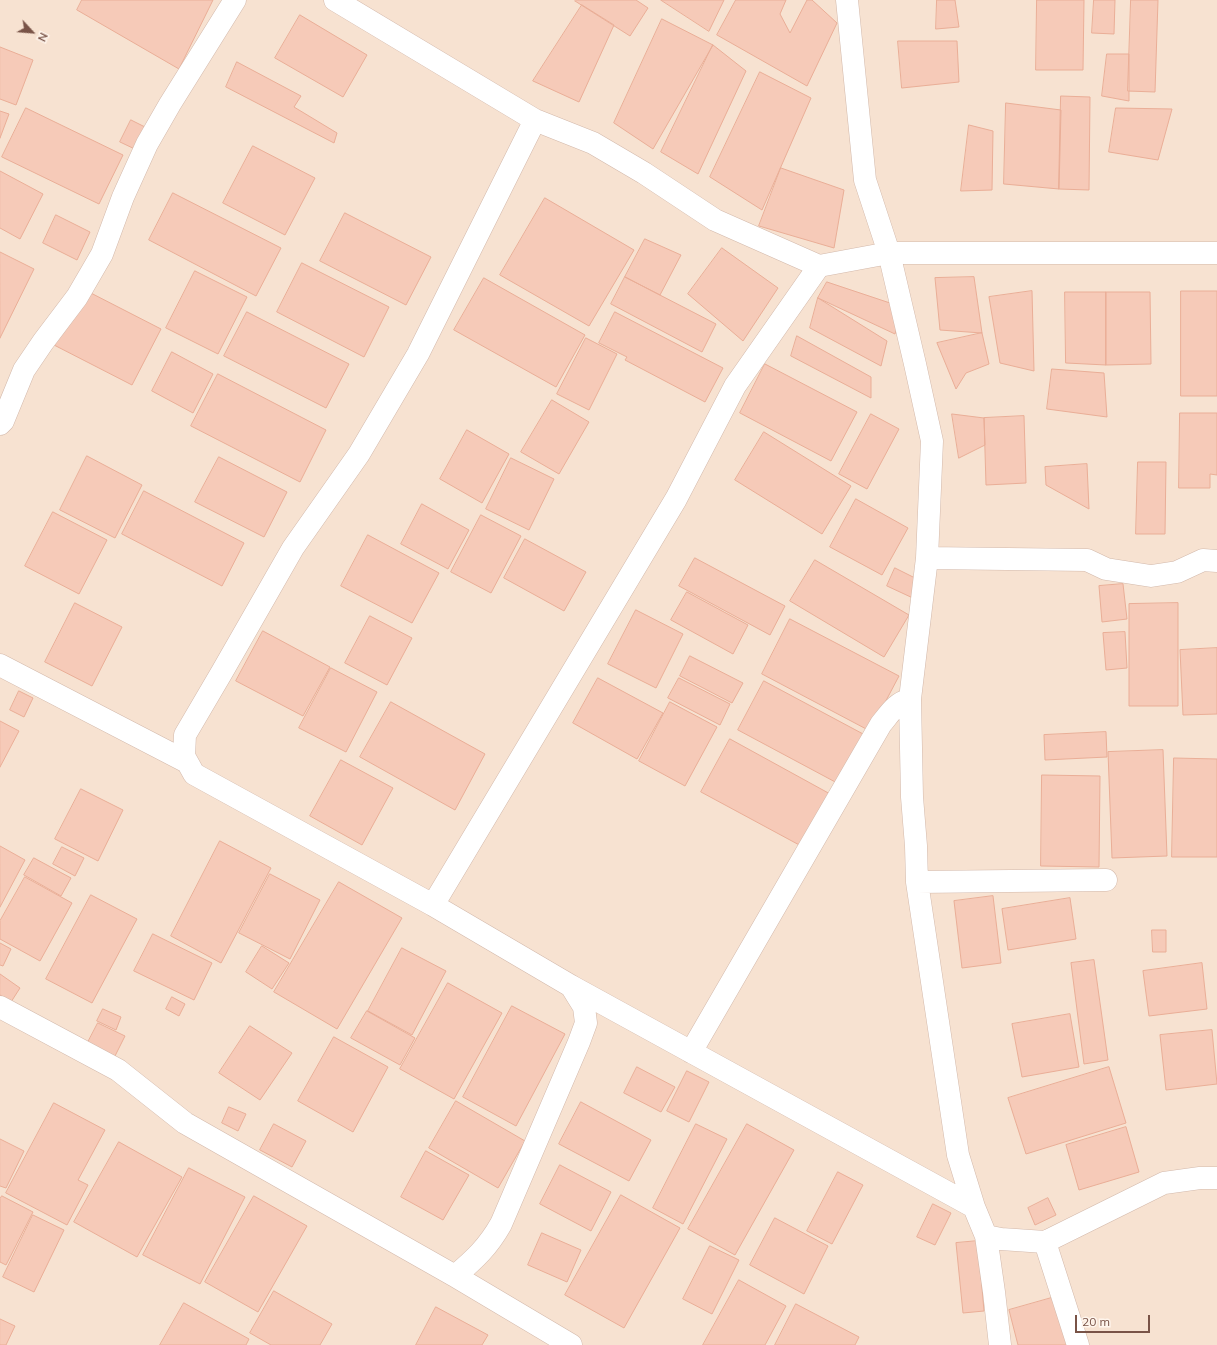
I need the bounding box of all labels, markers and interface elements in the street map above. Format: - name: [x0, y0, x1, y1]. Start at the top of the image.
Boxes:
- north arrow: [12, 12, 52, 52]
- text: N: [35, 30, 51, 44]
- scale bar: [1077, 1307, 1152, 1333]
- text: 20 m: [1082, 1314, 1110, 1329]

